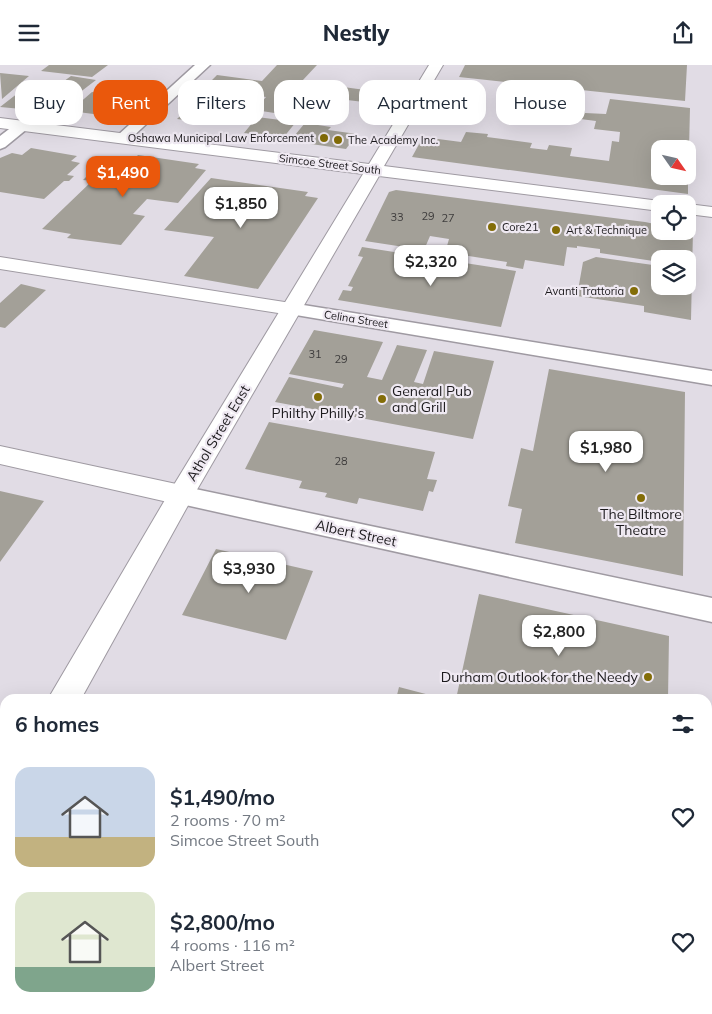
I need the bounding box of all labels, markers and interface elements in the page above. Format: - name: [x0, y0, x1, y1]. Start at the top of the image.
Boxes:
- icon: menu: [15, 19, 43, 47]
- text: Nestly: [323, 19, 389, 47]
- icon: share: [669, 19, 697, 47]
- chip: Buy: [15, 80, 83, 125]
- chip: Rent: [93, 80, 168, 125]
- chip: Filters: [178, 80, 264, 125]
- chip: New: [274, 80, 349, 125]
- chip: Apartment: [359, 80, 486, 125]
- chip: House: [496, 80, 585, 125]
- place label: Oshawa Municipal Law Enforcement: [128, 131, 314, 145]
- marker: Oshawa Municipal Law Enforcement: [318, 132, 330, 144]
- place label: The Academy Inc.: [348, 133, 438, 147]
- marker: The Academy Inc.: [332, 134, 344, 146]
- north arrow: [651, 140, 696, 185]
- map controls: [651, 140, 696, 295]
- street label: Simcoe Street South: [278, 151, 382, 177]
- pin: $1,490: [82, 155, 164, 198]
- text: $1,490: [97, 162, 149, 182]
- pin: $1,850: [200, 186, 282, 229]
- text: $1,850: [215, 193, 267, 213]
- button: locate: [651, 195, 696, 240]
- house number: 29: [421, 209, 435, 223]
- house number: 33: [390, 210, 404, 224]
- house number: 27: [441, 211, 455, 225]
- place label: Core21: [502, 220, 539, 234]
- marker: Core21: [486, 221, 498, 233]
- place label: Art & Technique: [566, 223, 647, 237]
- marker: Art & Technique: [550, 224, 562, 236]
- pin: $2,320: [390, 245, 472, 287]
- button: layers: [651, 250, 696, 295]
- text: $2,320: [405, 251, 457, 271]
- place label: Avanti Trattoria: [545, 284, 624, 298]
- marker: Avanti Trattoria: [628, 285, 640, 297]
- street label: Celina Street: [323, 307, 389, 331]
- house number: 31: [308, 347, 322, 361]
- house number: 29: [334, 352, 348, 366]
- street label: Athol Street East: [182, 382, 254, 484]
- place label: General Pub and Grill: [392, 382, 472, 416]
- marker: Philthy Philly's: [312, 391, 324, 403]
- marker: General Pub and Grill: [376, 393, 388, 405]
- place label: Philthy Philly's: [272, 404, 365, 422]
- pin: $1,980: [565, 431, 647, 473]
- text: $1,980: [580, 437, 632, 457]
- house number: 28: [334, 454, 348, 468]
- marker: The Biltmore Theatre: [635, 492, 647, 504]
- place label: The Biltmore Theatre: [600, 505, 682, 539]
- street label: Albert Street: [314, 516, 398, 550]
- pin: $3,930: [208, 551, 290, 594]
- text: $3,930: [223, 558, 275, 578]
- pin: $2,800: [518, 615, 600, 657]
- text: $2,800: [533, 621, 585, 641]
- place label: Durham Outlook for the Needy: [441, 668, 639, 686]
- marker: Durham Outlook for the Needy: [642, 671, 654, 683]
- icon: filters: [669, 710, 697, 738]
- text: 6 homes: [15, 711, 99, 737]
- text: $1,490/mo: [170, 784, 275, 810]
- icon: home: [55, 787, 115, 847]
- icon: heart: [669, 803, 697, 831]
- text: 2 rooms · 70 m²: [170, 810, 285, 830]
- text: Simcoe Street South: [170, 830, 319, 850]
- text: $2,800/mo: [170, 909, 275, 935]
- icon: home: [55, 912, 115, 972]
- icon: heart: [669, 928, 697, 956]
- text: 4 rooms · 116 m²: [170, 935, 295, 955]
- text: Albert Street: [170, 955, 264, 975]

